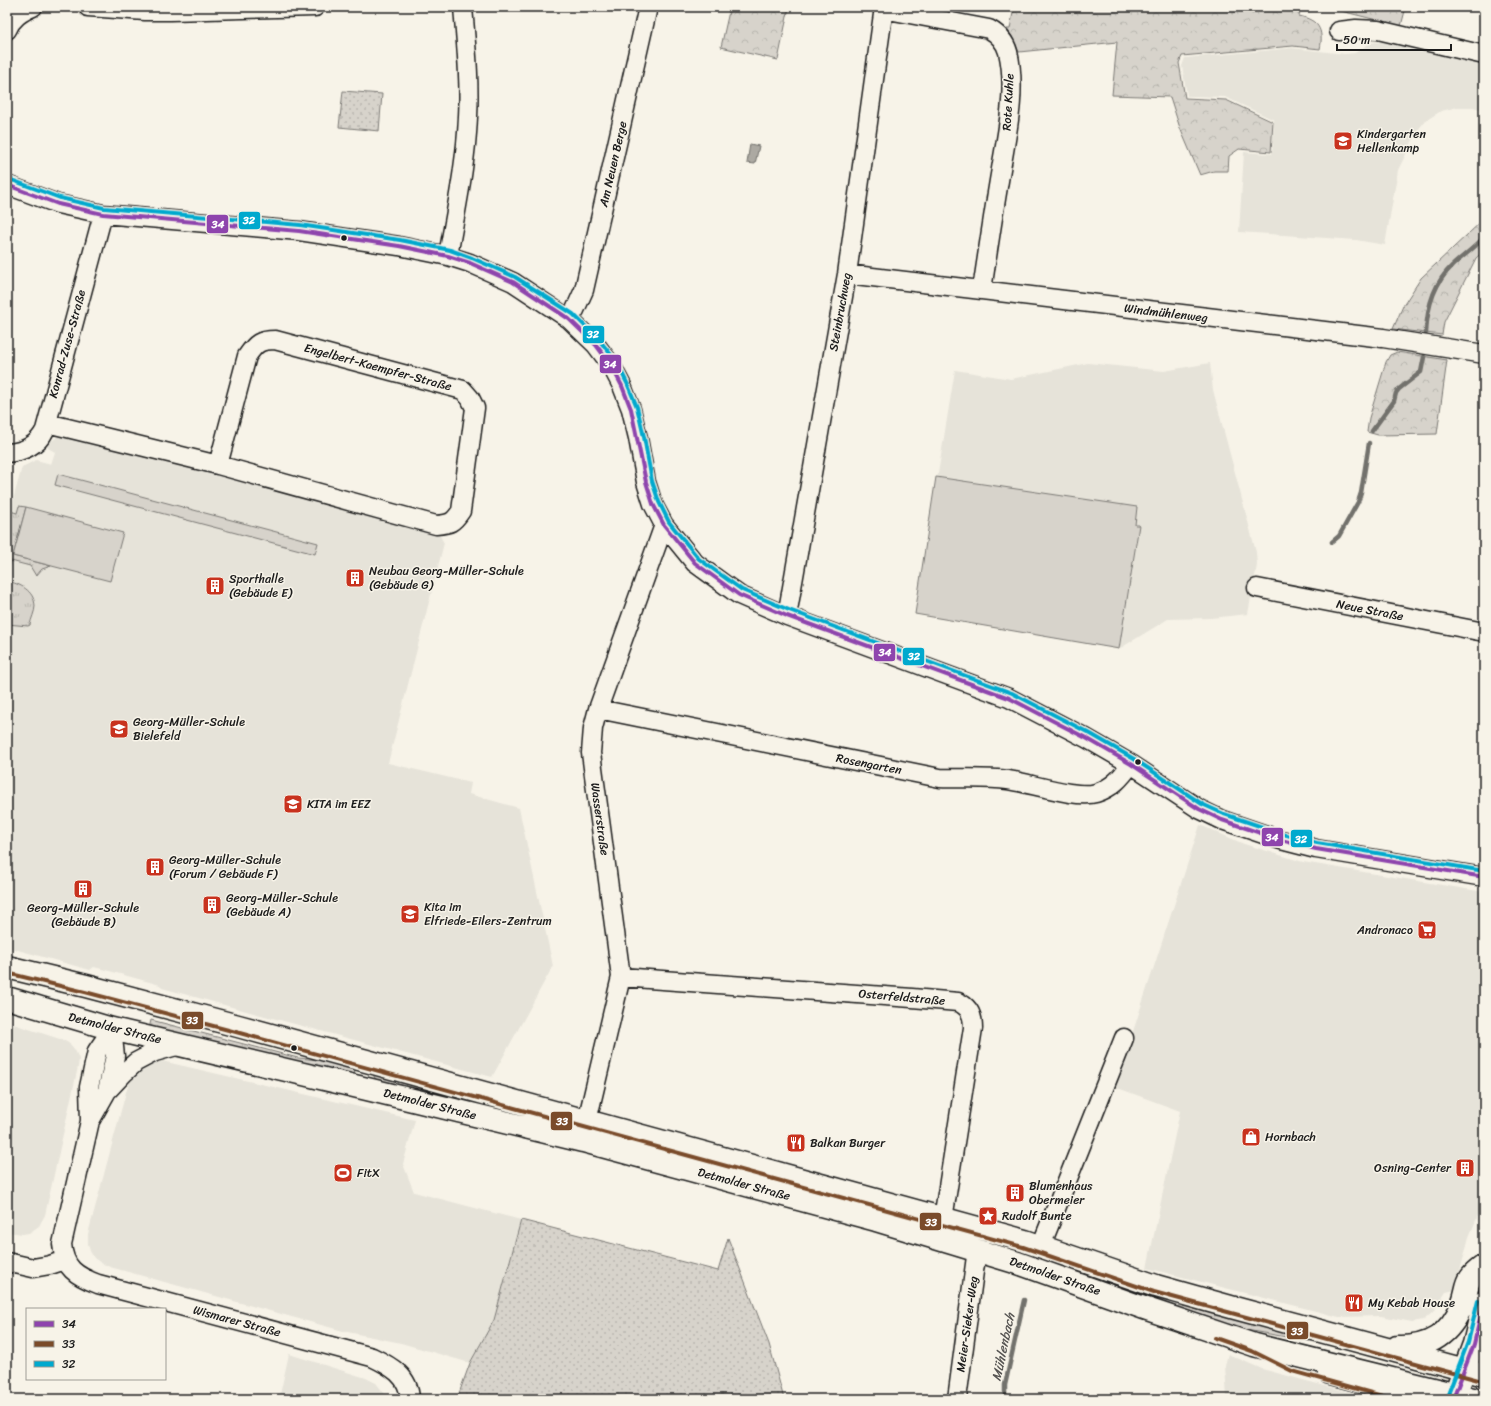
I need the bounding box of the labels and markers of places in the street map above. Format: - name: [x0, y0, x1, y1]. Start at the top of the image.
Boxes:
- place label: Kindergarten Hellenkamp: [1357, 123, 1426, 159]
- school or university icon: Kindergarten Hellenkamp: [1332, 130, 1354, 152]
- unlabelled marker: [339, 233, 349, 243]
- place label: Neubau Georg-Müller-Schule (Gebäude G): [369, 560, 524, 596]
- building icon: Neubau Georg-Müller-Schule (Gebäude G): [344, 567, 366, 589]
- place label: Sporthalle (Gebäude E): [229, 568, 293, 604]
- building icon: Sporthalle (Gebäude E): [204, 575, 226, 597]
- place label: Georg-Müller-Schule Bielefeld: [133, 711, 245, 747]
- school or university icon: Georg-Müller-Schule Bielefeld: [108, 718, 130, 740]
- unlabelled marker: [1133, 757, 1143, 767]
- school or university icon: KITA im EEZ: [282, 793, 304, 815]
- place label: KITA im EEZ: [307, 793, 372, 815]
- place label: Georg-Müller-Schule (Forum / Gebäude F): [169, 849, 281, 885]
- building icon: Georg-Müller-Schule (Forum / Gebäude F): [144, 856, 166, 878]
- building icon: Georg-Müller-Schule (Gebäude B): [72, 878, 94, 900]
- place label: Georg-Müller-Schule (Gebäude A): [226, 887, 338, 923]
- building icon: Georg-Müller-Schule (Gebäude A): [201, 894, 223, 916]
- place label: Kita im Elfriede-Eilers-Zentrum: [424, 896, 552, 932]
- place label: Georg-Müller-Schule (Gebäude B): [27, 897, 139, 933]
- school or university icon: Kita im Elfriede-Eilers-Zentrum: [399, 903, 421, 925]
- place label: Andronaco: [1356, 919, 1413, 941]
- supermarket icon: Andronaco: [1416, 919, 1438, 941]
- unlabelled marker: [289, 1043, 299, 1053]
- shop icon: Hornbach: [1240, 1126, 1262, 1148]
- place label: Hornbach: [1265, 1126, 1316, 1148]
- restaurant icon: Balkan Burger: [785, 1132, 807, 1154]
- place label: Balkan Burger: [810, 1132, 886, 1154]
- place label: Osning-Center: [1374, 1157, 1452, 1179]
- building icon: Osning-Center: [1454, 1157, 1476, 1179]
- sports icon: FitX: [332, 1162, 354, 1184]
- place label: FitX: [357, 1162, 380, 1184]
- place label: Blumenhaus Obermeier: [1029, 1175, 1093, 1211]
- building icon: Blumenhaus Obermeier: [1004, 1182, 1026, 1204]
- place icon: Rudolf Bunte: [977, 1205, 999, 1227]
- place label: Rudolf Bunte: [1002, 1205, 1072, 1227]
- restaurant icon: My Kebab House: [1343, 1292, 1365, 1314]
- place label: My Kebab House: [1368, 1292, 1455, 1314]

